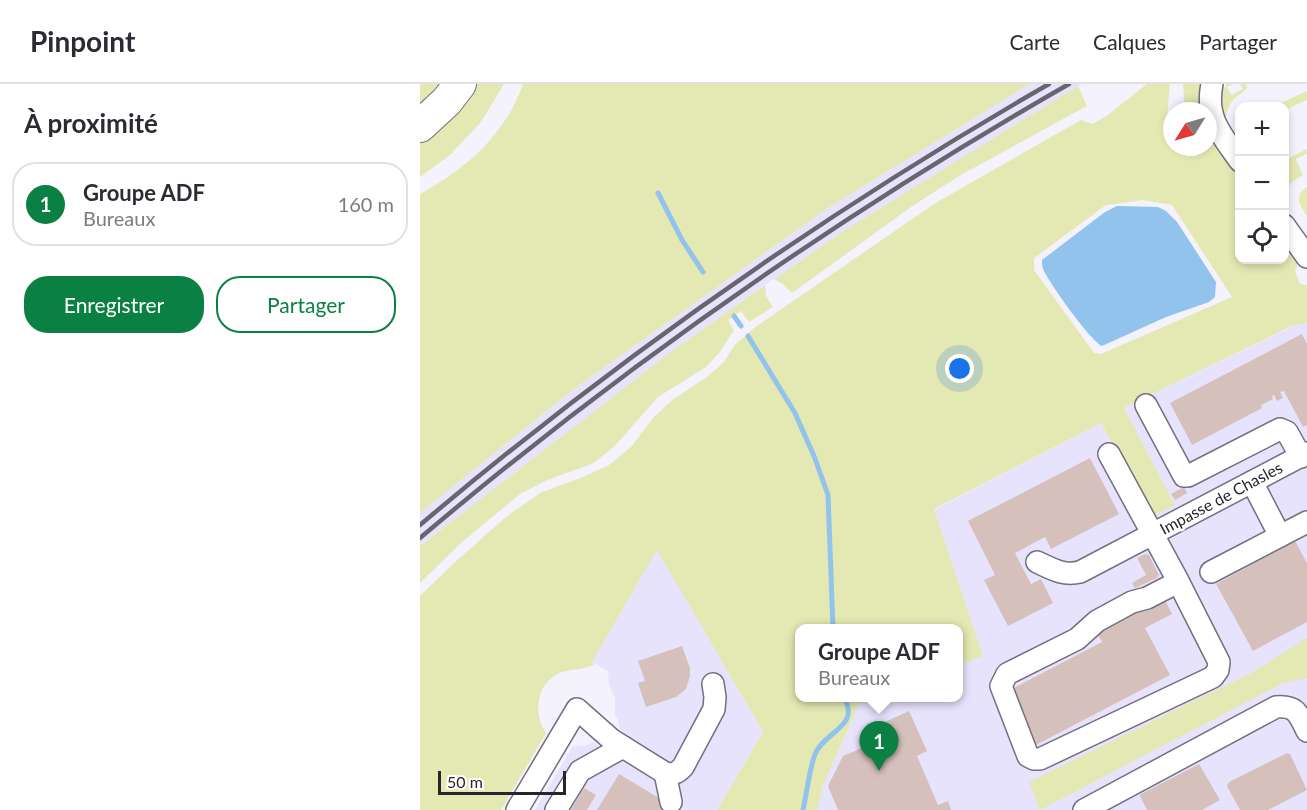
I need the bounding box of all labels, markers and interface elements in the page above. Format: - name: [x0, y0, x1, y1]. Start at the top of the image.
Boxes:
- text: Pinpoint: [30, 24, 135, 58]
- text: Carte: [1009, 29, 1060, 54]
- text: Calques: [1093, 29, 1166, 54]
- text: Partager: [1199, 29, 1277, 54]
- north arrow: [1163, 102, 1217, 156]
- map controls: [1235, 102, 1289, 264]
- button: +: [1235, 102, 1289, 156]
- text: À proximité: [24, 107, 158, 139]
- button: −: [1235, 156, 1289, 210]
- text: Groupe ADF: [83, 179, 205, 206]
- text: 1: [40, 192, 51, 216]
- text: 160 m: [338, 192, 394, 216]
- text: Bureaux: [83, 206, 155, 230]
- button: locate: [1235, 210, 1289, 264]
- button: Enregistrer: [24, 276, 204, 333]
- button: Partager: [216, 276, 396, 333]
- your location: [945, 354, 974, 383]
- street label: Impasse de Chasles: [1156, 457, 1285, 538]
- popup: [795, 624, 963, 702]
- text: Groupe ADF: [818, 638, 940, 665]
- text: Bureaux: [818, 665, 890, 689]
- pin: 1: [860, 722, 898, 771]
- scale bar: [438, 768, 566, 796]
- text: 50 m: [447, 772, 483, 791]

